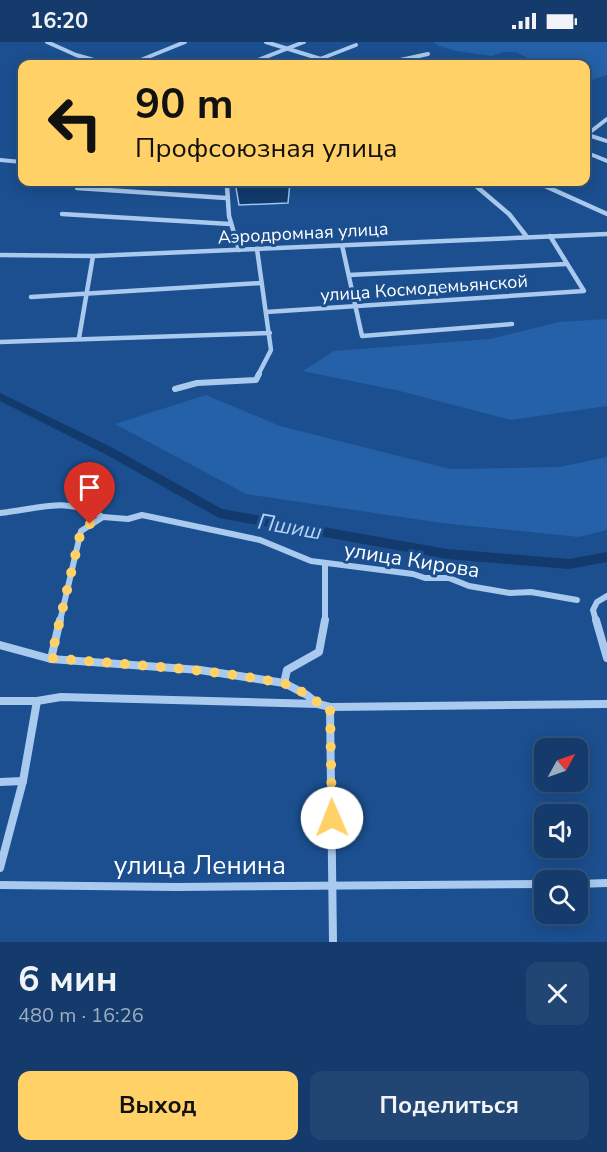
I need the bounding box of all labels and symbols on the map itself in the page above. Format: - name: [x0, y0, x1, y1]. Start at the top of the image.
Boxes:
- street label: Аэродромная улица: [217, 217, 389, 249]
- street label: улица Космодемьянской: [319, 269, 529, 307]
- pin: [64, 462, 115, 524]
- water label: Пшиш: [255, 507, 324, 547]
- street label: улица Кирова: [342, 535, 482, 585]
- north arrow: [534, 738, 588, 792]
- position arrow: [300, 786, 364, 850]
- street label: улица Ленина: [114, 848, 286, 883]

